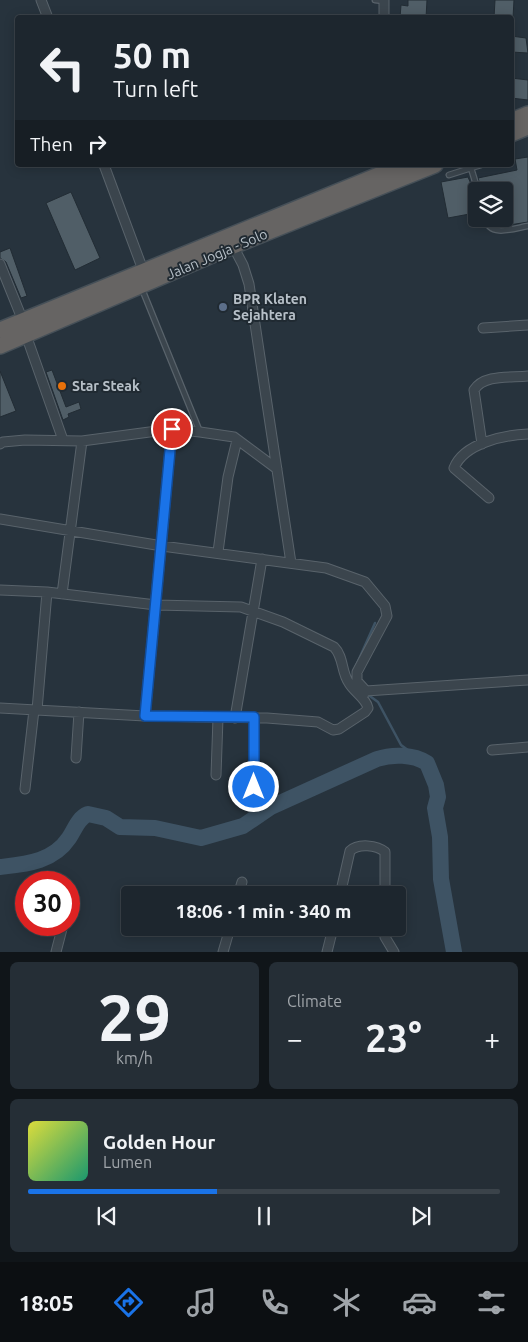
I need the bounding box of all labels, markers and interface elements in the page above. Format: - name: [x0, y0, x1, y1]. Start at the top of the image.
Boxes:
- icon: left: [30, 35, 95, 100]
- text: 50 m: [113, 35, 191, 75]
- text: Turn left: [113, 76, 198, 101]
- icon: right: [83, 130, 111, 158]
- text: Then: [30, 133, 73, 155]
- map controls: [468, 182, 513, 227]
- button: layers: [468, 182, 513, 227]
- street label: Jalan Jogja - Solo: [164, 226, 270, 282]
- place label: BPR Klaten Sejahtera: [233, 291, 307, 323]
- marker: BPR Klaten Sejahtera: [217, 301, 229, 313]
- place label: Star Steak: [72, 378, 140, 394]
- marker: Star Steak: [56, 380, 68, 392]
- pin: [151, 408, 193, 450]
- icon: arrive: [158, 415, 186, 443]
- position arrow: [227, 760, 279, 812]
- speed limit sign: 30: [15, 871, 80, 936]
- text: 18:06 · 1 min · 340 m: [176, 900, 351, 922]
- text: 29: [98, 980, 171, 1053]
- text: Climate: [287, 992, 342, 1010]
- text: 23°: [365, 1017, 422, 1059]
- text: −: [287, 1023, 303, 1054]
- text: +: [484, 1023, 500, 1054]
- text: km/h: [116, 1049, 153, 1067]
- text: Golden Hour: [103, 1131, 215, 1153]
- text: Lumen: [103, 1153, 152, 1171]
- icon: previous: [93, 1202, 121, 1230]
- icon: pause: [250, 1202, 278, 1230]
- icon: next: [407, 1202, 435, 1230]
- icon: directions: [111, 1285, 146, 1320]
- icon: music: [184, 1285, 219, 1320]
- icon: phone: [257, 1285, 292, 1320]
- icon: climate: [329, 1285, 364, 1320]
- icon: car: [402, 1285, 437, 1320]
- icon: filters: [474, 1285, 509, 1320]
- text: 18:05: [19, 1290, 74, 1315]

